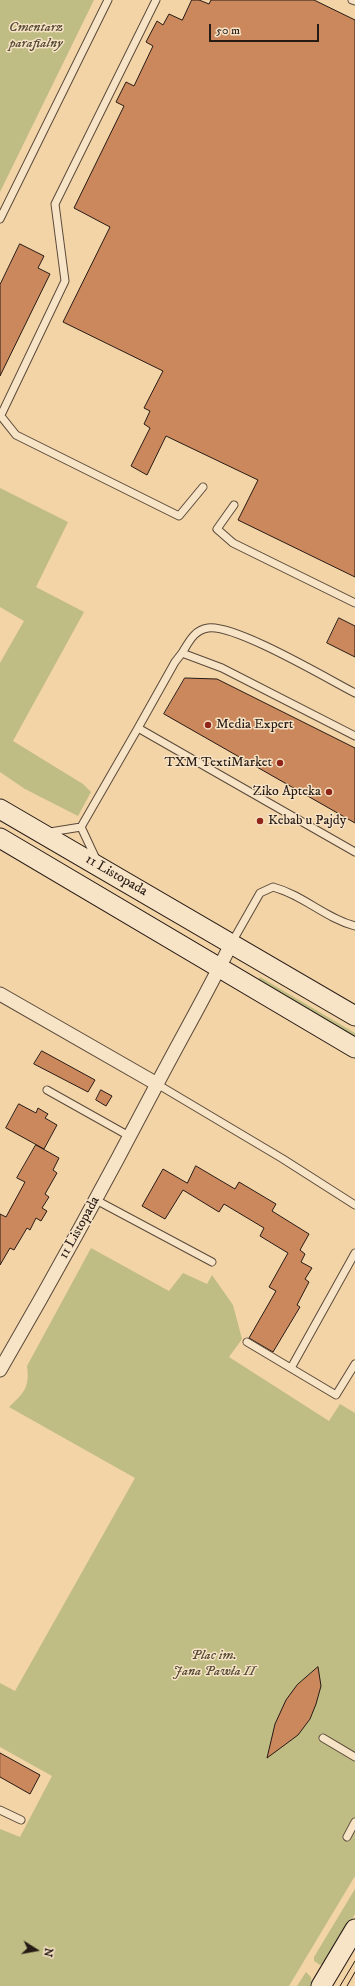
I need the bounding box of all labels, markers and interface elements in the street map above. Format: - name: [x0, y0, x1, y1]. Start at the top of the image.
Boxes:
- scale bar: [211, 16, 321, 42]
- park label: Cmentarz parafialny: [9, 20, 63, 52]
- text: 50 m: [216, 23, 240, 38]
- place label: Media Expert: [216, 717, 293, 733]
- marker: Media Expert: [203, 720, 213, 730]
- place label: TXM TextiMarket: [165, 755, 272, 771]
- marker: TXM TextiMarket: [275, 758, 285, 768]
- place label: Ziko Apteka: [253, 784, 321, 800]
- marker: Ziko Apteka: [324, 787, 334, 797]
- place label: Kebab u Pajdy: [268, 813, 346, 829]
- marker: Kebab u Pajdy: [255, 816, 265, 826]
- street label: 11 Listopada: [82, 852, 150, 900]
- street label: 11 Listopada: [56, 1194, 104, 1262]
- park label: Plac im. Jana Pawła II: [173, 1648, 255, 1680]
- north arrow: [16, 1930, 56, 1970]
- text: N: [40, 1947, 56, 1958]

